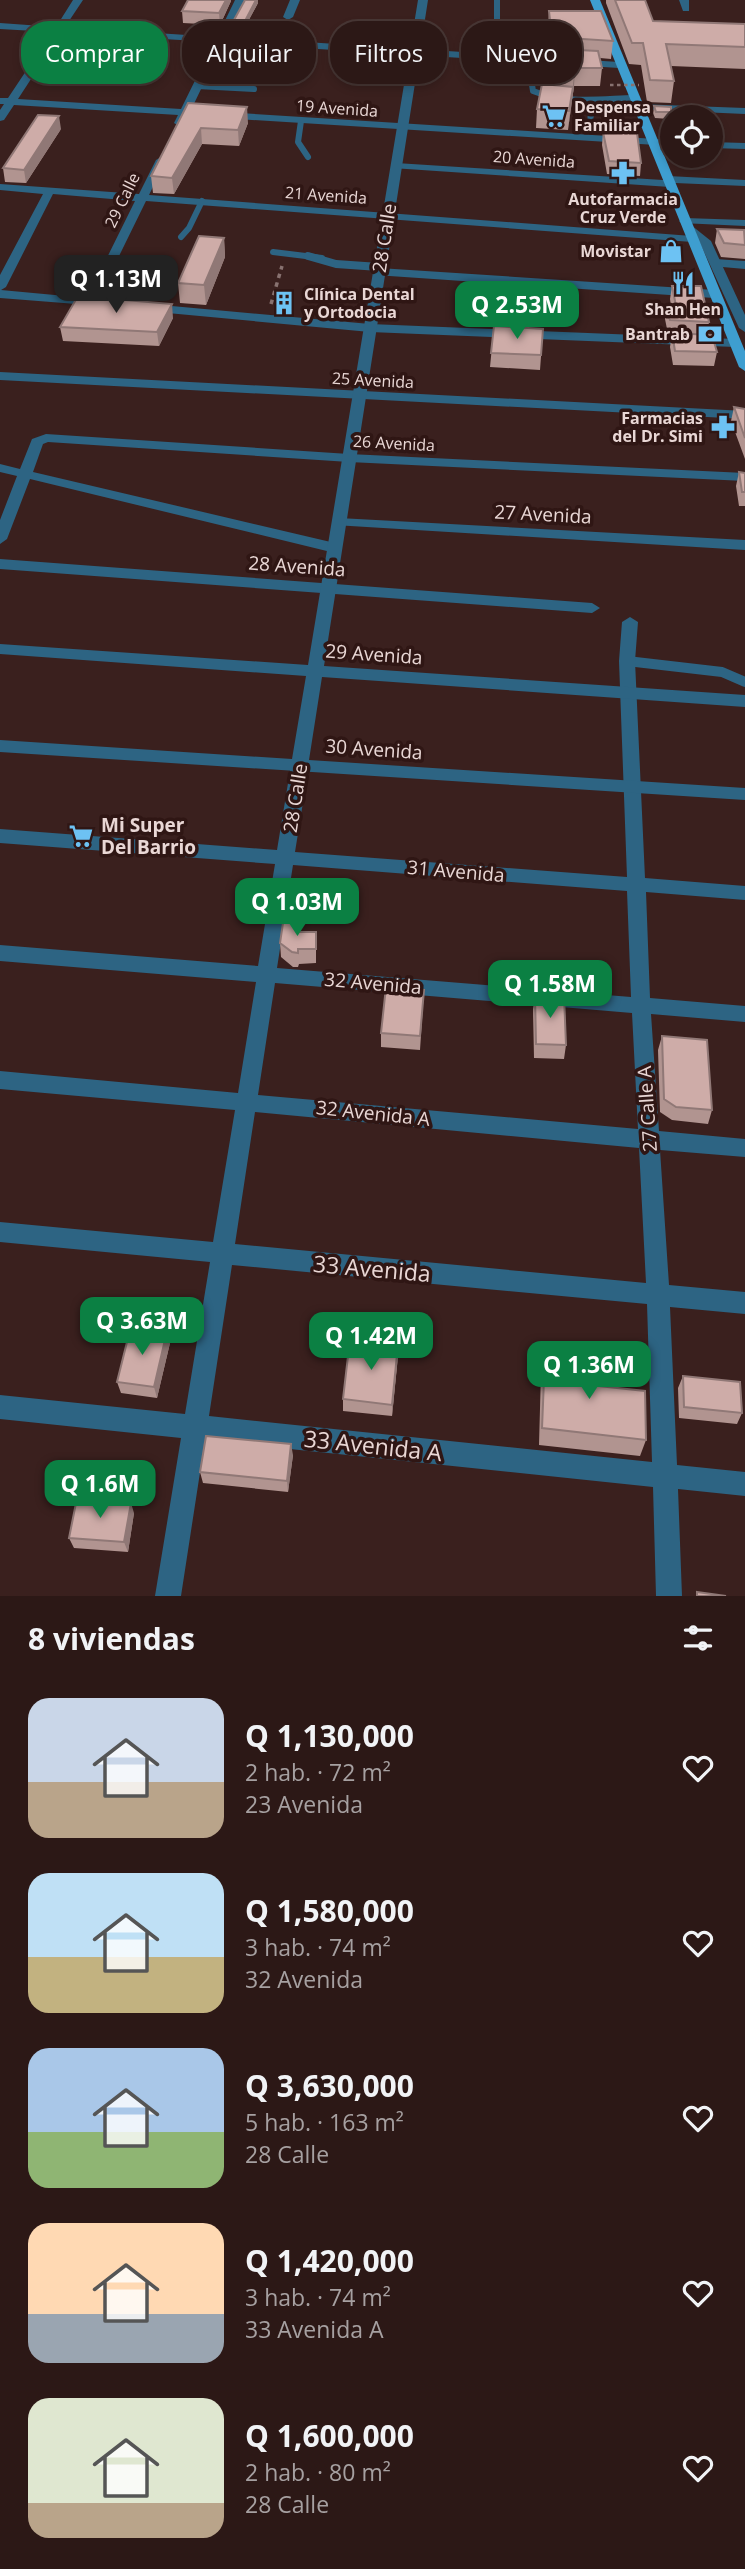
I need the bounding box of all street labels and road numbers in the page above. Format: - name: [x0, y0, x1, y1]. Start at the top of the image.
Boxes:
- street label: 19 Avenida: [295, 94, 379, 122]
- street label: 20 Avenida: [492, 145, 576, 173]
- street label: 29 Calle: [99, 169, 145, 231]
- street label: 21 Avenida: [284, 181, 368, 209]
- street label: 28 Calle: [366, 202, 402, 274]
- street label: 25 Avenida: [331, 367, 415, 393]
- street label: 26 Avenida: [352, 430, 436, 456]
- street label: 27 Avenida: [494, 498, 592, 530]
- street label: 28 Avenida: [247, 550, 347, 582]
- street label: 29 Avenida: [324, 638, 424, 670]
- street label: 30 Avenida: [324, 733, 424, 765]
- street label: 28 Calle: [277, 762, 313, 834]
- street label: 31 Avenida: [406, 854, 506, 888]
- street label: 32 Avenida: [323, 966, 423, 1000]
- street label: 27 Calle A: [631, 1065, 663, 1153]
- street label: 32 Avenida A: [315, 1094, 431, 1132]
- street label: 33 Avenida: [312, 1247, 432, 1289]
- street label: 33 Avenida A: [302, 1422, 444, 1468]

